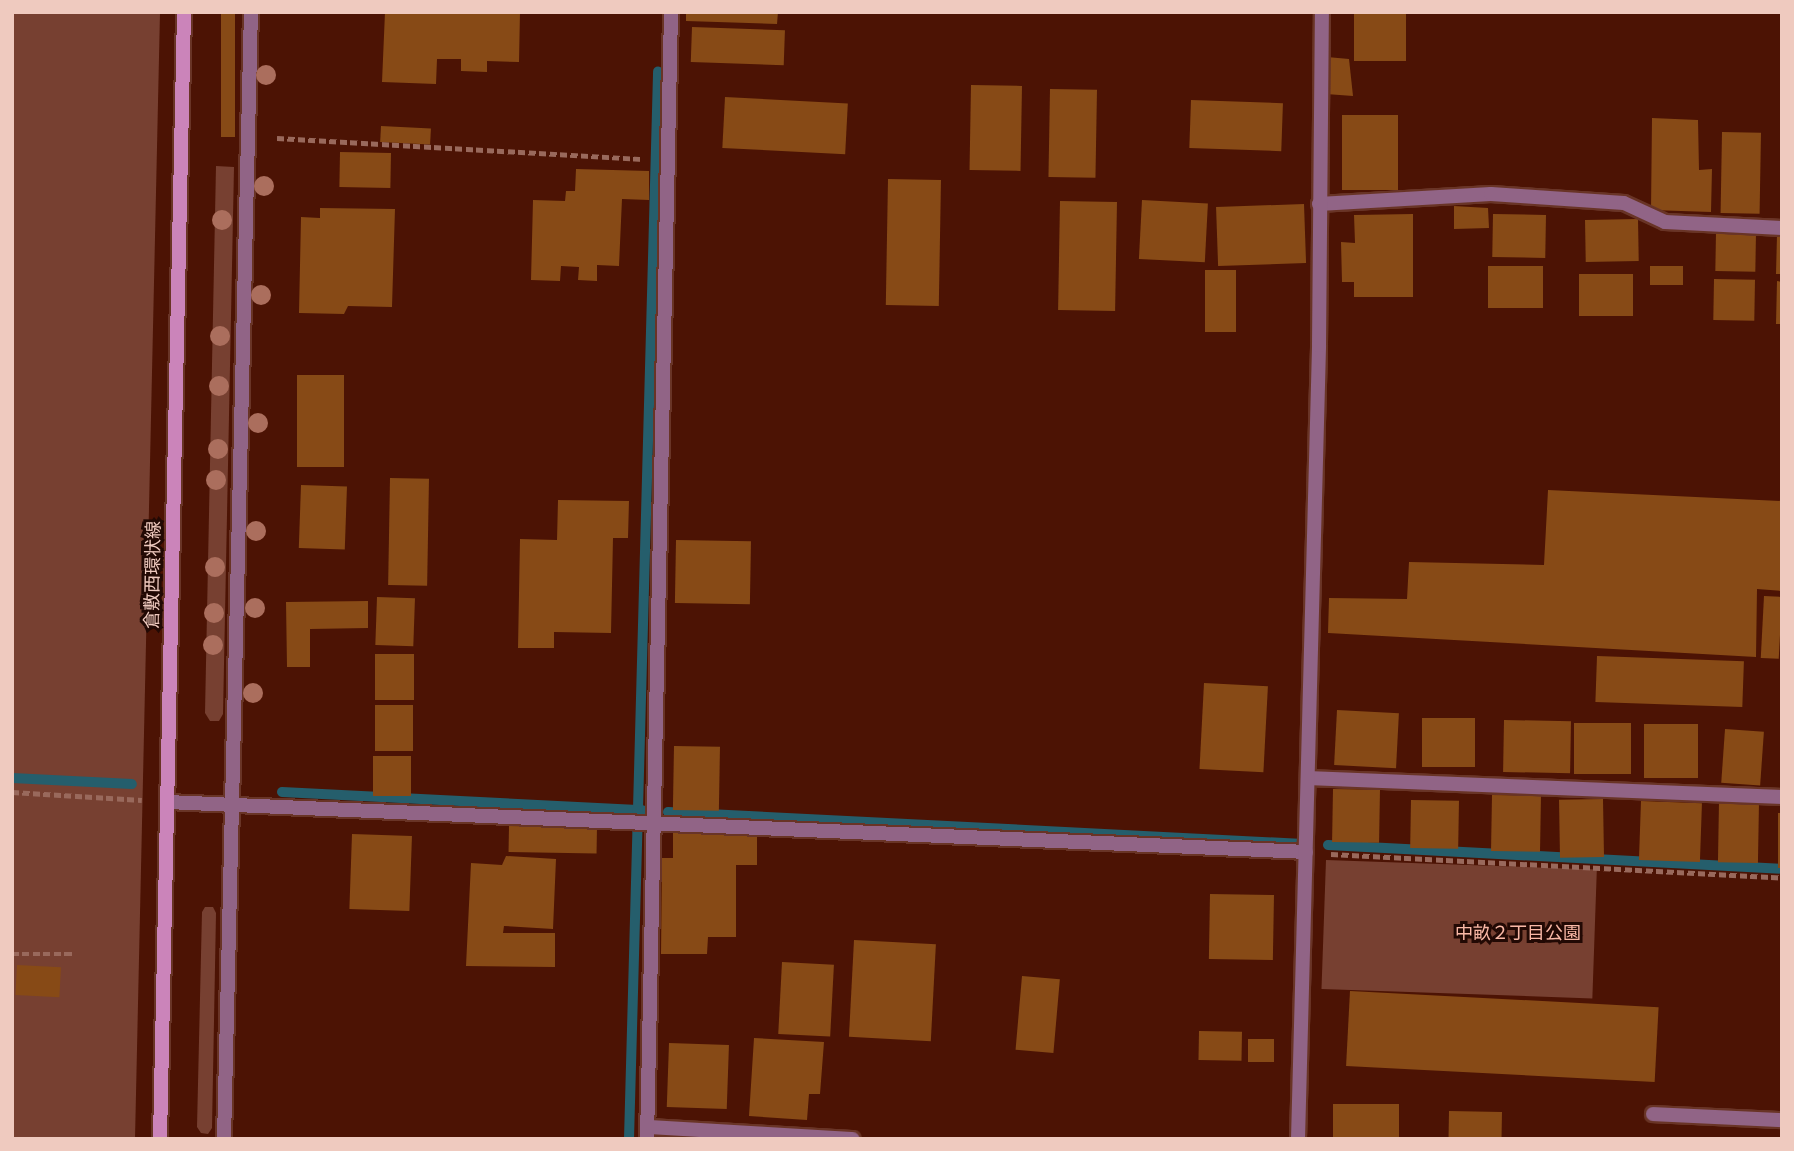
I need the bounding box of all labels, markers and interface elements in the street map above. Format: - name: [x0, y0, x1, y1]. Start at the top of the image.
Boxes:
- street label: 倉敷西環状線: [141, 521, 165, 629]
- park label: 中畝２丁目公園: [1455, 922, 1581, 944]

